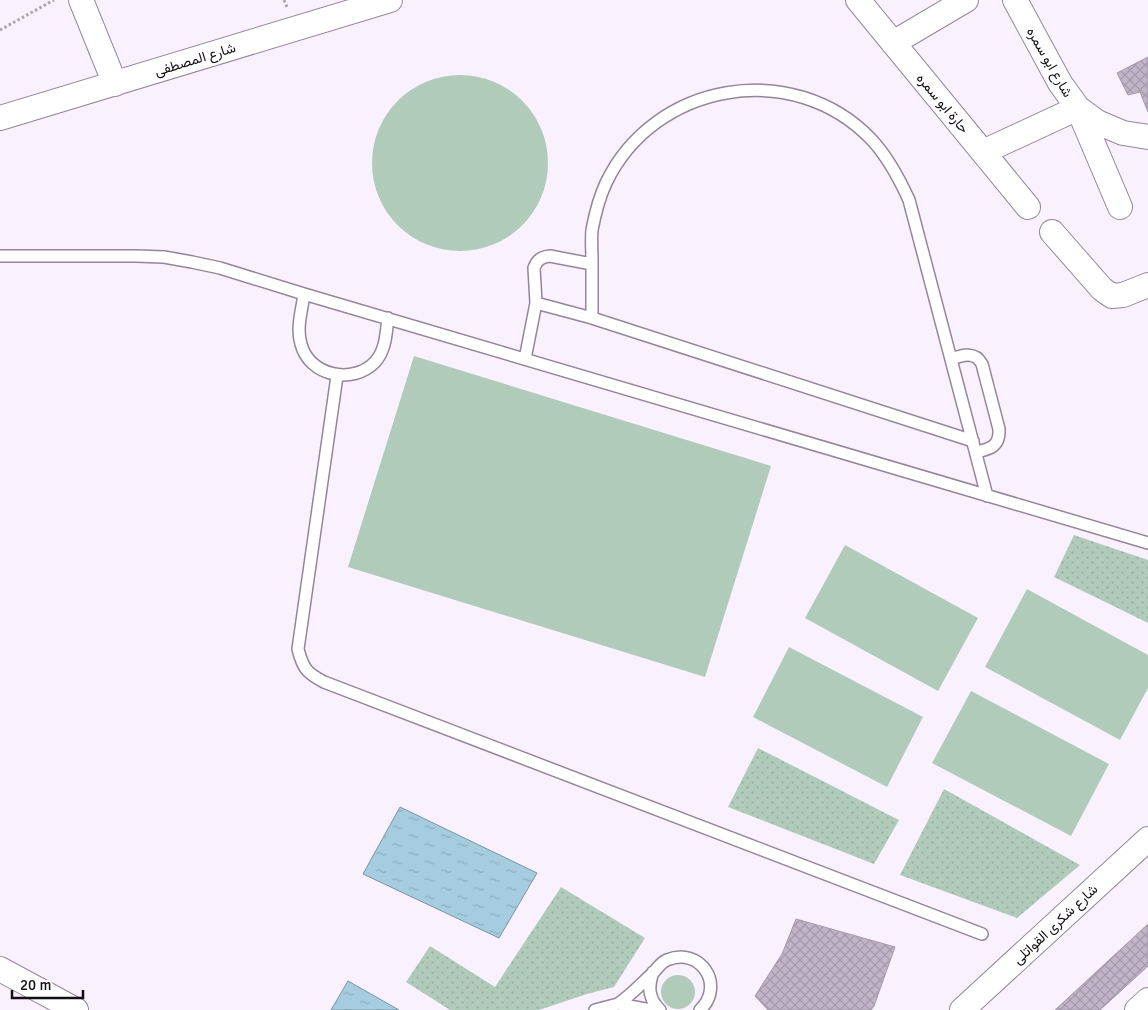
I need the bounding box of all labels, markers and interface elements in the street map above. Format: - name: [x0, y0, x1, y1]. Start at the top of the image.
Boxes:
- street label: شارع ابو سمره: [1021, 24, 1076, 101]
- street label: شارع المصطفى: [152, 39, 238, 82]
- street label: حارة ابو سمره: [913, 70, 973, 137]
- street label: شارع شكرى القواتلى: [1009, 881, 1103, 969]
- scale bar: [12, 968, 84, 1000]
- text: 20 m: [20, 976, 51, 994]

